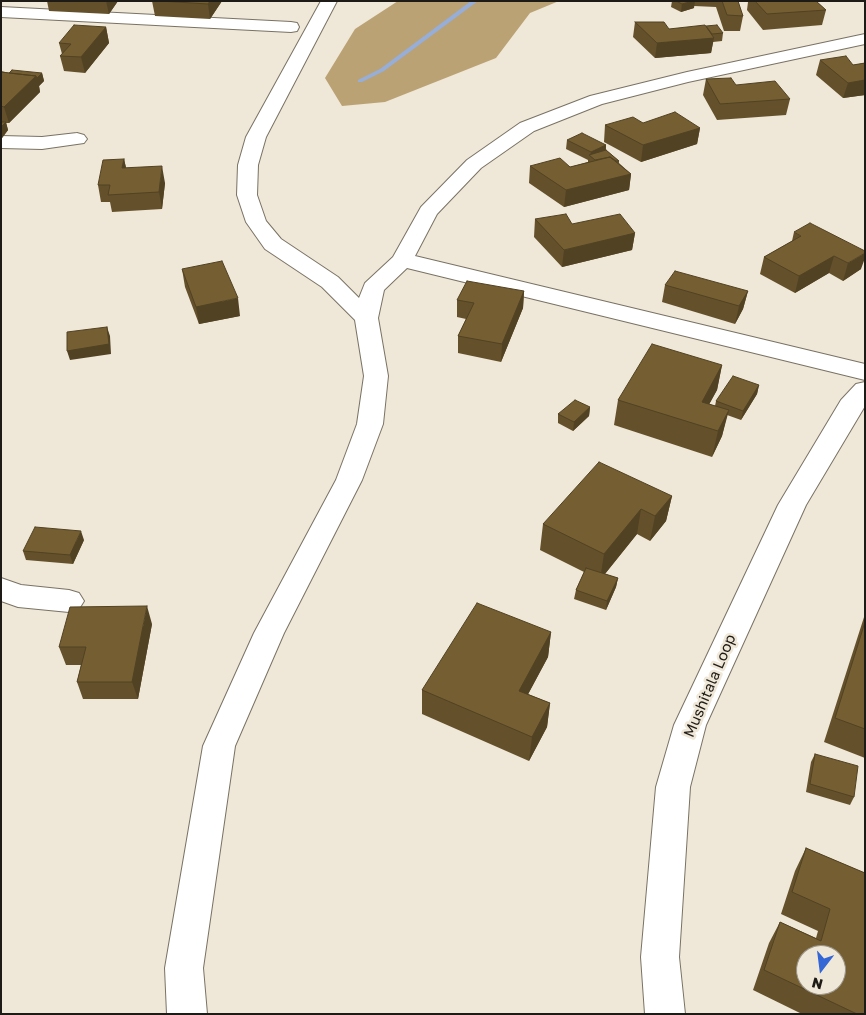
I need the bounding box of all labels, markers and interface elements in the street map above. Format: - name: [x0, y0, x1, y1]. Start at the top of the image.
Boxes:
- street label: Mushitala Loop: [680, 632, 740, 740]
- north arrow: [796, 945, 846, 995]
- text: N: [810, 974, 825, 994]

